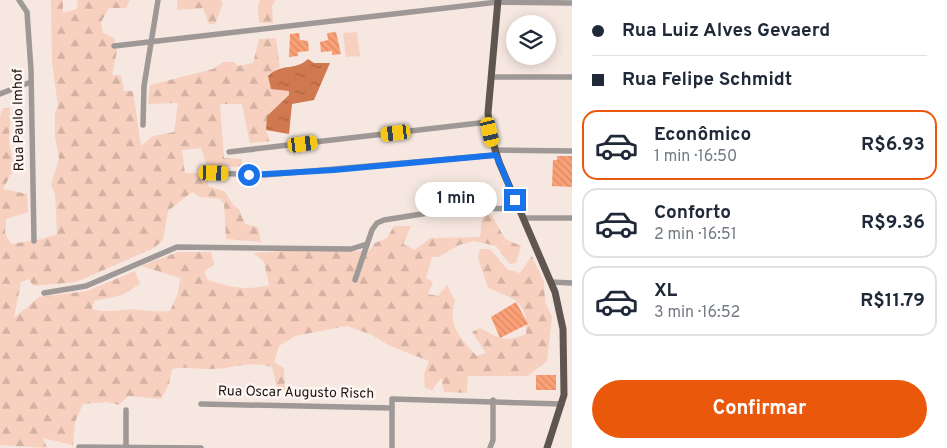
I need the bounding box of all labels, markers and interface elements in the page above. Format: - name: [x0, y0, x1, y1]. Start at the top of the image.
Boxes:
- map controls: [506, 15, 556, 65]
- button: layers: [506, 15, 556, 65]
- text: Rua Luiz Alves Gevaerd: [622, 19, 830, 43]
- street label: Rua Paulo Imhof: [10, 68, 28, 171]
- text: Rua Felipe Schmidt: [622, 68, 792, 92]
- car: [479, 116, 500, 148]
- icon: car: [594, 123, 639, 168]
- text: Econômico: [654, 123, 751, 147]
- car: [380, 124, 411, 142]
- text: R$6.93: [861, 133, 925, 157]
- car: [287, 135, 318, 153]
- text: 1 min · 16:50: [654, 147, 737, 167]
- route start: [238, 164, 260, 186]
- car: [198, 165, 229, 181]
- callout: 1 min: [415, 182, 498, 218]
- text: 1 min: [437, 189, 475, 209]
- route end: [504, 189, 526, 211]
- icon: car: [594, 201, 639, 246]
- text: Conforto: [654, 201, 731, 225]
- text: R$9.36: [861, 211, 925, 235]
- text: 2 min · 16:51: [654, 225, 737, 245]
- icon: car: [594, 279, 639, 324]
- text: XL: [654, 279, 677, 303]
- text: R$11.79: [860, 289, 925, 313]
- text: 3 min · 16:52: [654, 303, 740, 323]
- button: Confirmar: [592, 380, 927, 438]
- street label: Rua Oscar Augusto Risch: [218, 383, 374, 403]

